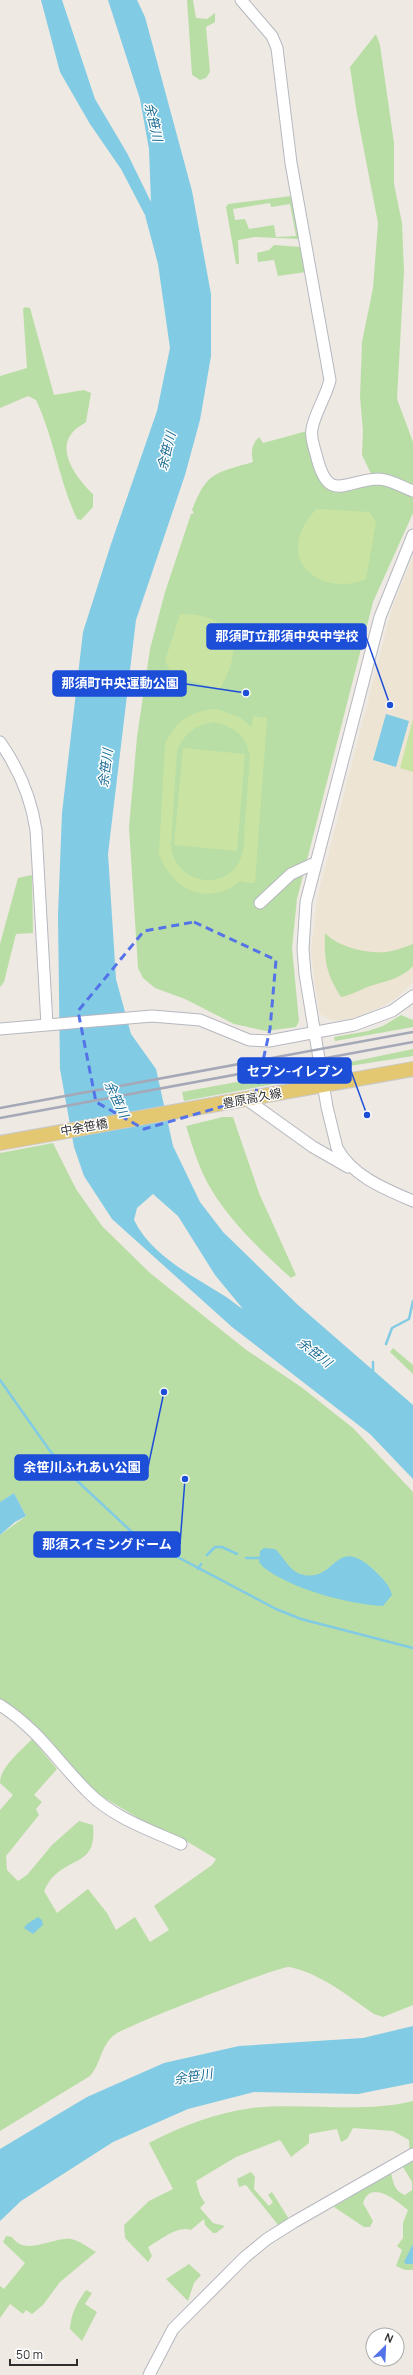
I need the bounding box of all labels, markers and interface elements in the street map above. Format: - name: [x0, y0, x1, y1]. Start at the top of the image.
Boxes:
- water label: 余笹川: [141, 101, 168, 145]
- water label: 余笹川: [153, 428, 180, 472]
- callout: 那須町立那須中央中学校: [207, 624, 366, 649]
- text: 那須町立那須中央中学校: [215, 627, 359, 645]
- callout: 那須町中央運動公園: [53, 671, 186, 696]
- text: 那須町中央運動公園: [61, 674, 179, 692]
- water label: 余笹川: [94, 746, 117, 788]
- callout: セブン-イレブン: [238, 1058, 351, 1083]
- text: セブン-イレブン: [247, 1062, 343, 1080]
- water label: 余笹川: [101, 1078, 134, 1122]
- street label: 豊原高久線: [221, 1084, 283, 1112]
- street label: 中余笹橋: [59, 1114, 109, 1140]
- water label: 余笹川: [294, 1333, 337, 1372]
- callout: 余笹川ふれあい公園: [15, 1455, 148, 1480]
- text: 余笹川ふれあい公園: [23, 1458, 141, 1476]
- callout: 那須スイミングドーム: [34, 1532, 180, 1557]
- text: 那須スイミングドーム: [42, 1535, 172, 1553]
- water label: 余笹川: [172, 2064, 216, 2088]
- north arrow: [365, 2327, 405, 2367]
- text: N: [383, 2329, 396, 2346]
- scale bar: [10, 2341, 77, 2367]
- text: 50 m: [16, 2346, 43, 2363]

